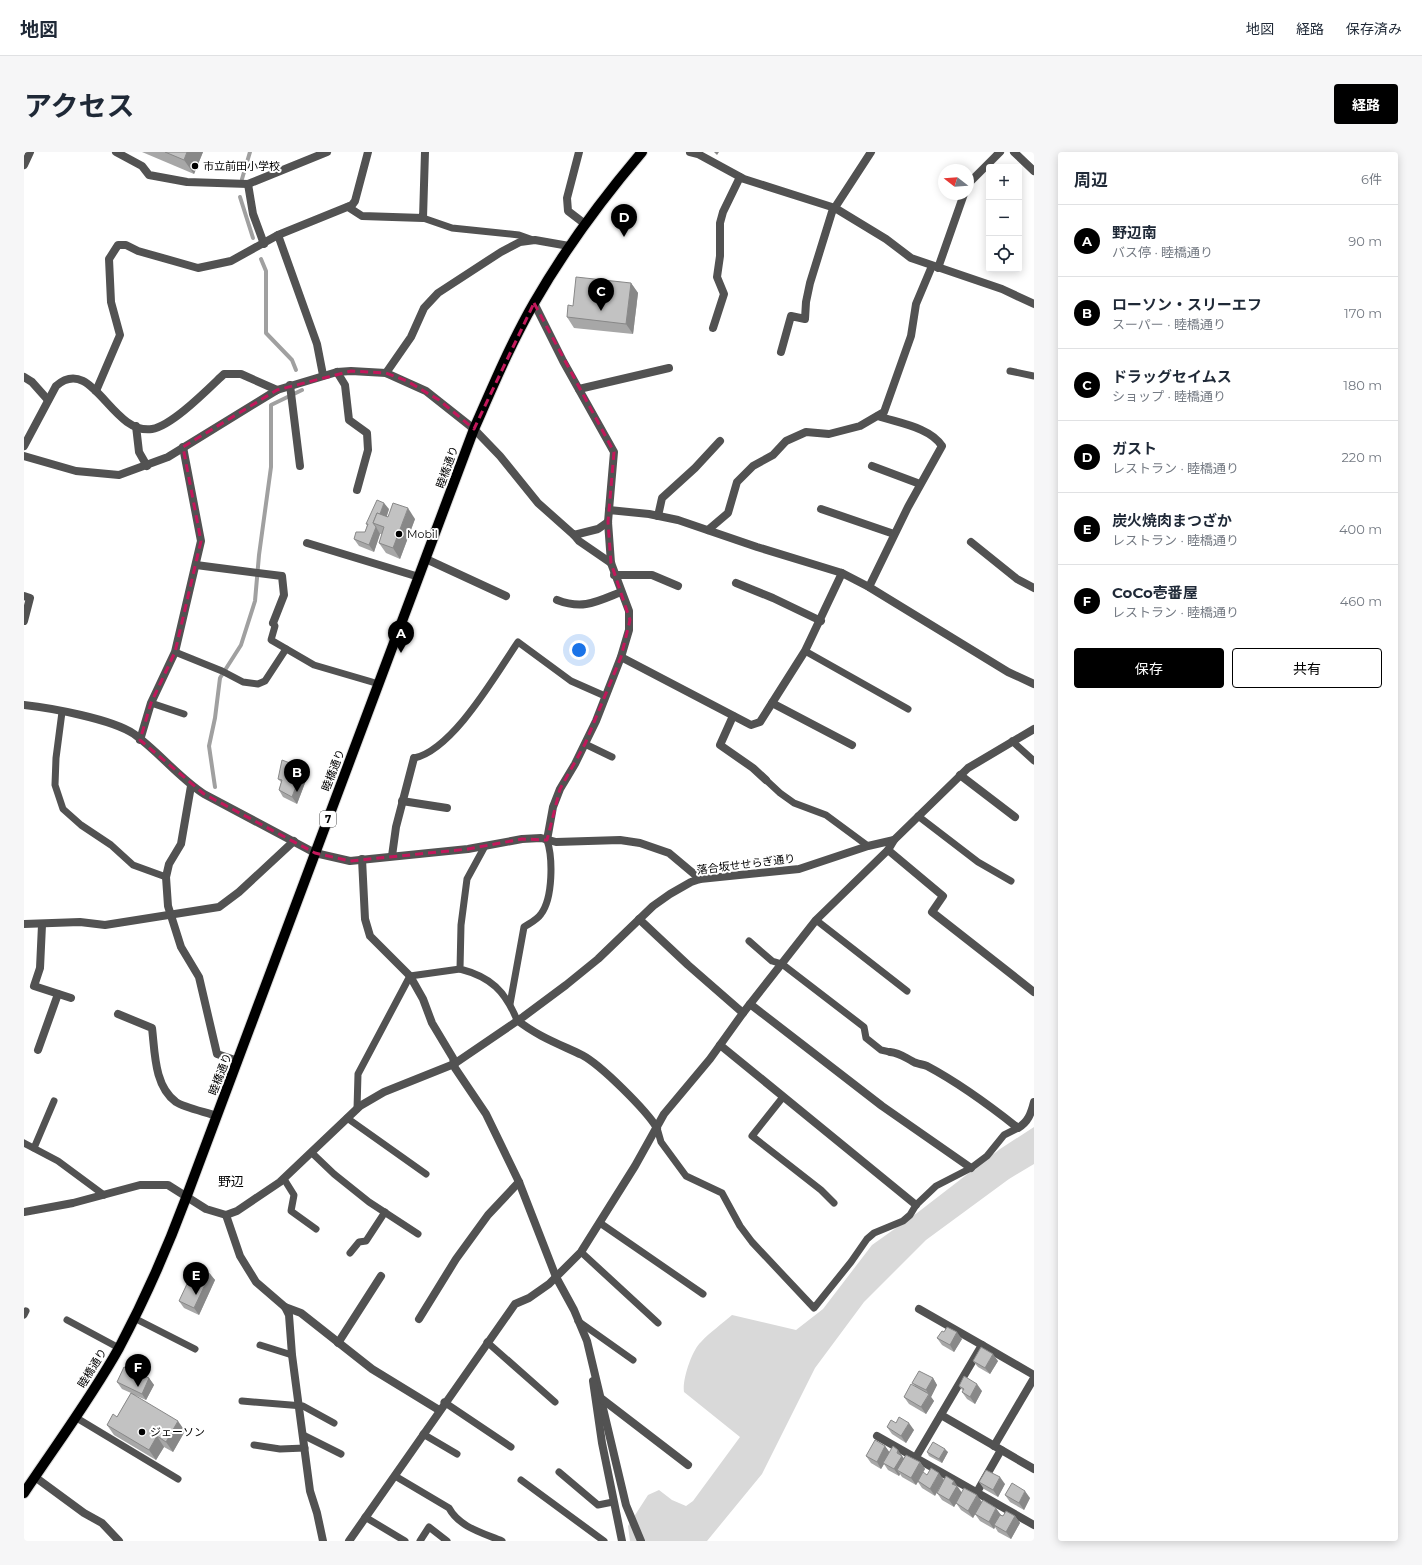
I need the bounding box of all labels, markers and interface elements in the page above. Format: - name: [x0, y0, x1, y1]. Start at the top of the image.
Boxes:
- text: 地図: [20, 18, 58, 41]
- text: 地図: [1246, 20, 1274, 38]
- text: 経路: [1296, 20, 1324, 38]
- text: 保存済み: [1346, 20, 1402, 38]
- button: 経路: [1334, 84, 1398, 124]
- text: アクセス: [24, 89, 135, 123]
- place label: 市立前田小学校: [203, 159, 280, 173]
- marker: 市立前田小学校: [190, 161, 200, 171]
- north arrow: [938, 164, 974, 200]
- map controls: [986, 164, 1022, 272]
- button: +: [986, 164, 1022, 200]
- text: 周辺: [1074, 170, 1108, 190]
- text: 6件: [1361, 171, 1382, 187]
- button: −: [986, 200, 1022, 236]
- pin: D: [611, 204, 637, 237]
- text: 野辺南: [1112, 223, 1157, 242]
- text: A: [1082, 233, 1092, 249]
- text: 90 m: [1348, 233, 1382, 249]
- button: locate: [986, 236, 1022, 272]
- text: バス停 · 睦橋通り: [1112, 244, 1213, 260]
- pin: C: [588, 278, 614, 311]
- text: ローソン・スリーエフ: [1112, 295, 1262, 314]
- text: B: [1082, 305, 1092, 321]
- text: 170 m: [1344, 305, 1382, 321]
- text: スーパー · 睦橋通り: [1112, 316, 1226, 332]
- text: ドラッグセイムス: [1112, 367, 1232, 386]
- text: C: [1082, 377, 1092, 393]
- text: 180 m: [1343, 377, 1382, 393]
- text: ショップ · 睦橋通り: [1112, 388, 1226, 404]
- text: ガスト: [1112, 439, 1157, 458]
- street label: 睦橋通り: [433, 444, 461, 490]
- text: D: [1082, 449, 1092, 465]
- text: 220 m: [1341, 449, 1382, 465]
- text: レストラン · 睦橋通り: [1112, 460, 1239, 476]
- text: 炭火焼肉まつざか: [1112, 511, 1232, 530]
- text: E: [1083, 521, 1091, 537]
- text: 400 m: [1339, 521, 1382, 537]
- place label: Mobil: [407, 527, 438, 541]
- marker: Mobil: [394, 529, 404, 539]
- text: レストラン · 睦橋通り: [1112, 532, 1239, 548]
- text: CoCo壱番屋: [1112, 583, 1198, 602]
- text: F: [1083, 593, 1091, 609]
- text: 460 m: [1340, 593, 1382, 609]
- text: レストラン · 睦橋通り: [1112, 604, 1239, 620]
- pin: A: [388, 620, 414, 653]
- your location: [569, 640, 589, 660]
- button: 保存: [1074, 648, 1224, 688]
- button: 共有: [1232, 648, 1382, 688]
- street label: 睦橋通り: [319, 747, 347, 793]
- pin: B: [284, 759, 310, 792]
- road number: 7: [320, 811, 336, 827]
- street label: 落合坂せせらぎ通り: [696, 851, 796, 877]
- street label: 睦橋通り: [206, 1051, 234, 1097]
- district label: 野辺: [218, 1173, 244, 1189]
- pin: E: [183, 1262, 209, 1295]
- street label: 睦橋通り: [74, 1346, 110, 1390]
- pin: F: [125, 1354, 151, 1387]
- place label: ジェーソン: [150, 1425, 205, 1439]
- marker: ジェーソン: [137, 1427, 147, 1437]

